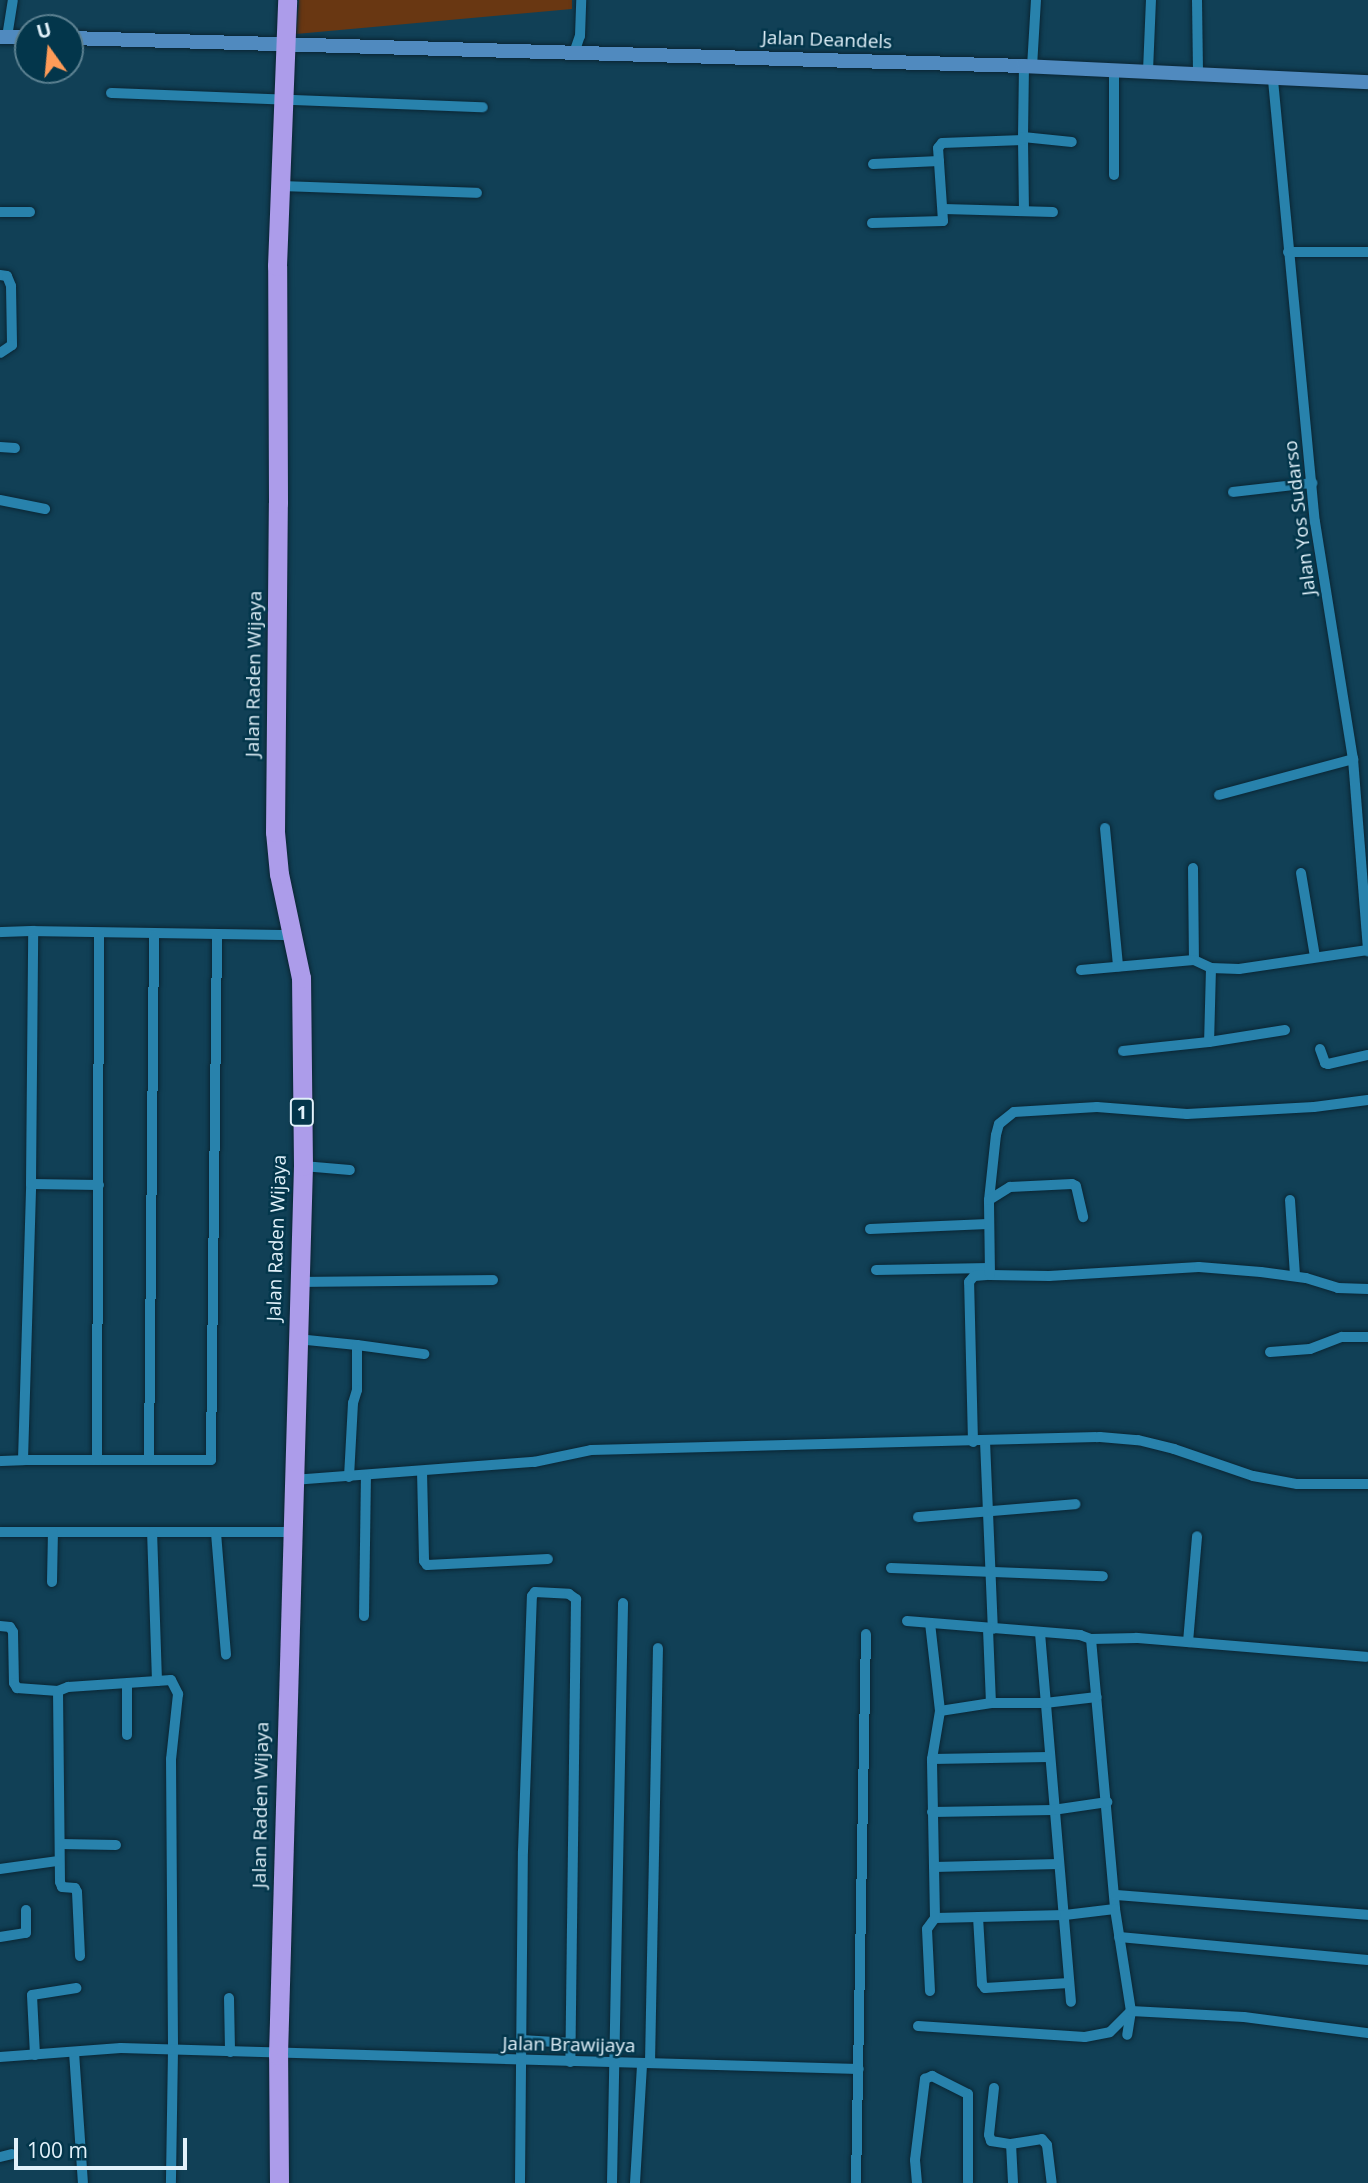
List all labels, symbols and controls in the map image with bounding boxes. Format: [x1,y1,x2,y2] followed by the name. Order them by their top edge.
[14,14,84,84] north arrow
[34,16,54,45] text: U
[761,26,893,54] street label: Jalan Deandels
[1279,439,1321,597] street label: Jalan Yos Sudarso
[241,591,267,757] street label: Jalan Raden Wijaya
[290,1098,314,1126] road number: 1
[263,1154,291,1322] street label: Jalan Raden Wijaya
[248,1722,274,1888] street label: Jalan Raden Wijaya
[502,2032,636,2058] street label: Jalan Brawijaya
[18,2124,191,2168] scale bar
[27,2136,88,2164] text: 100 m

